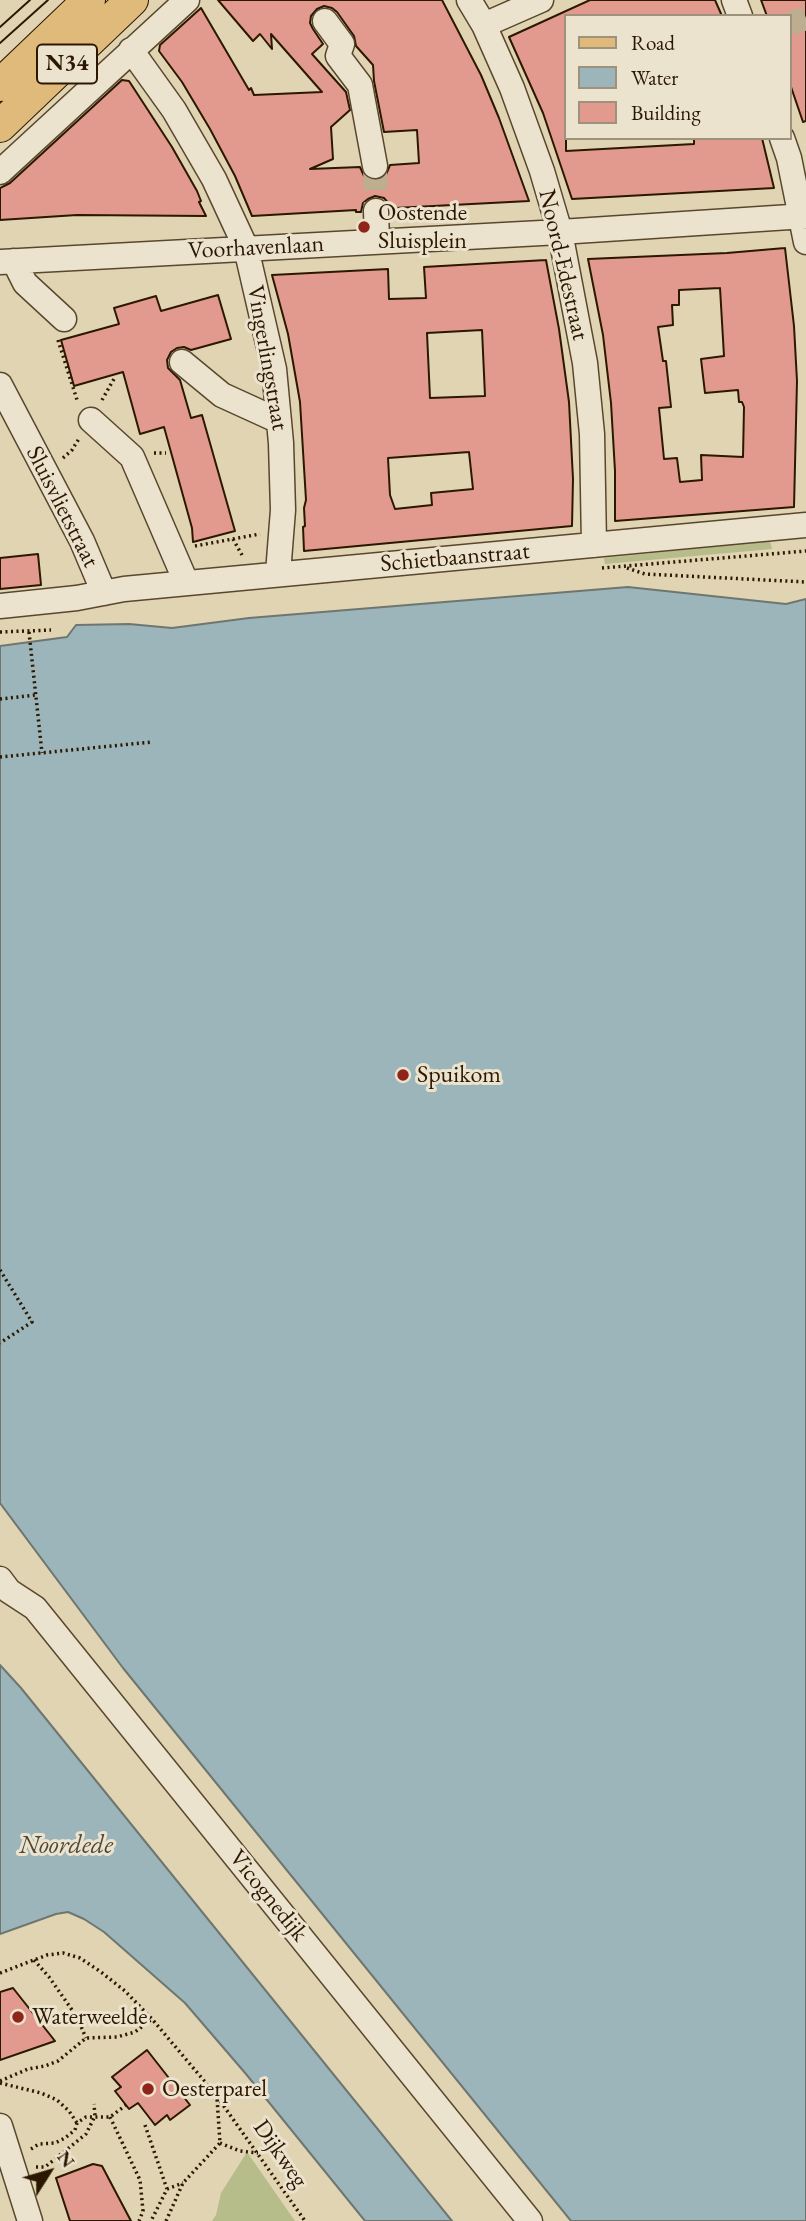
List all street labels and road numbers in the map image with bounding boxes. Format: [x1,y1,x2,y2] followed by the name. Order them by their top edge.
[37,44,97,83] road number: N34
[532,187,594,343] street label: Noord-Edestraat
[187,230,325,266] street label: Voorhavenlaan
[240,283,294,433] street label: Vingerlingstraat
[19,442,105,572] street label: Sluisvlietstraat
[379,537,531,579] street label: Schietbaanstraat
[222,1844,314,1948] street label: Vicognedijk
[246,2114,314,2194] street label: Dijkweg

